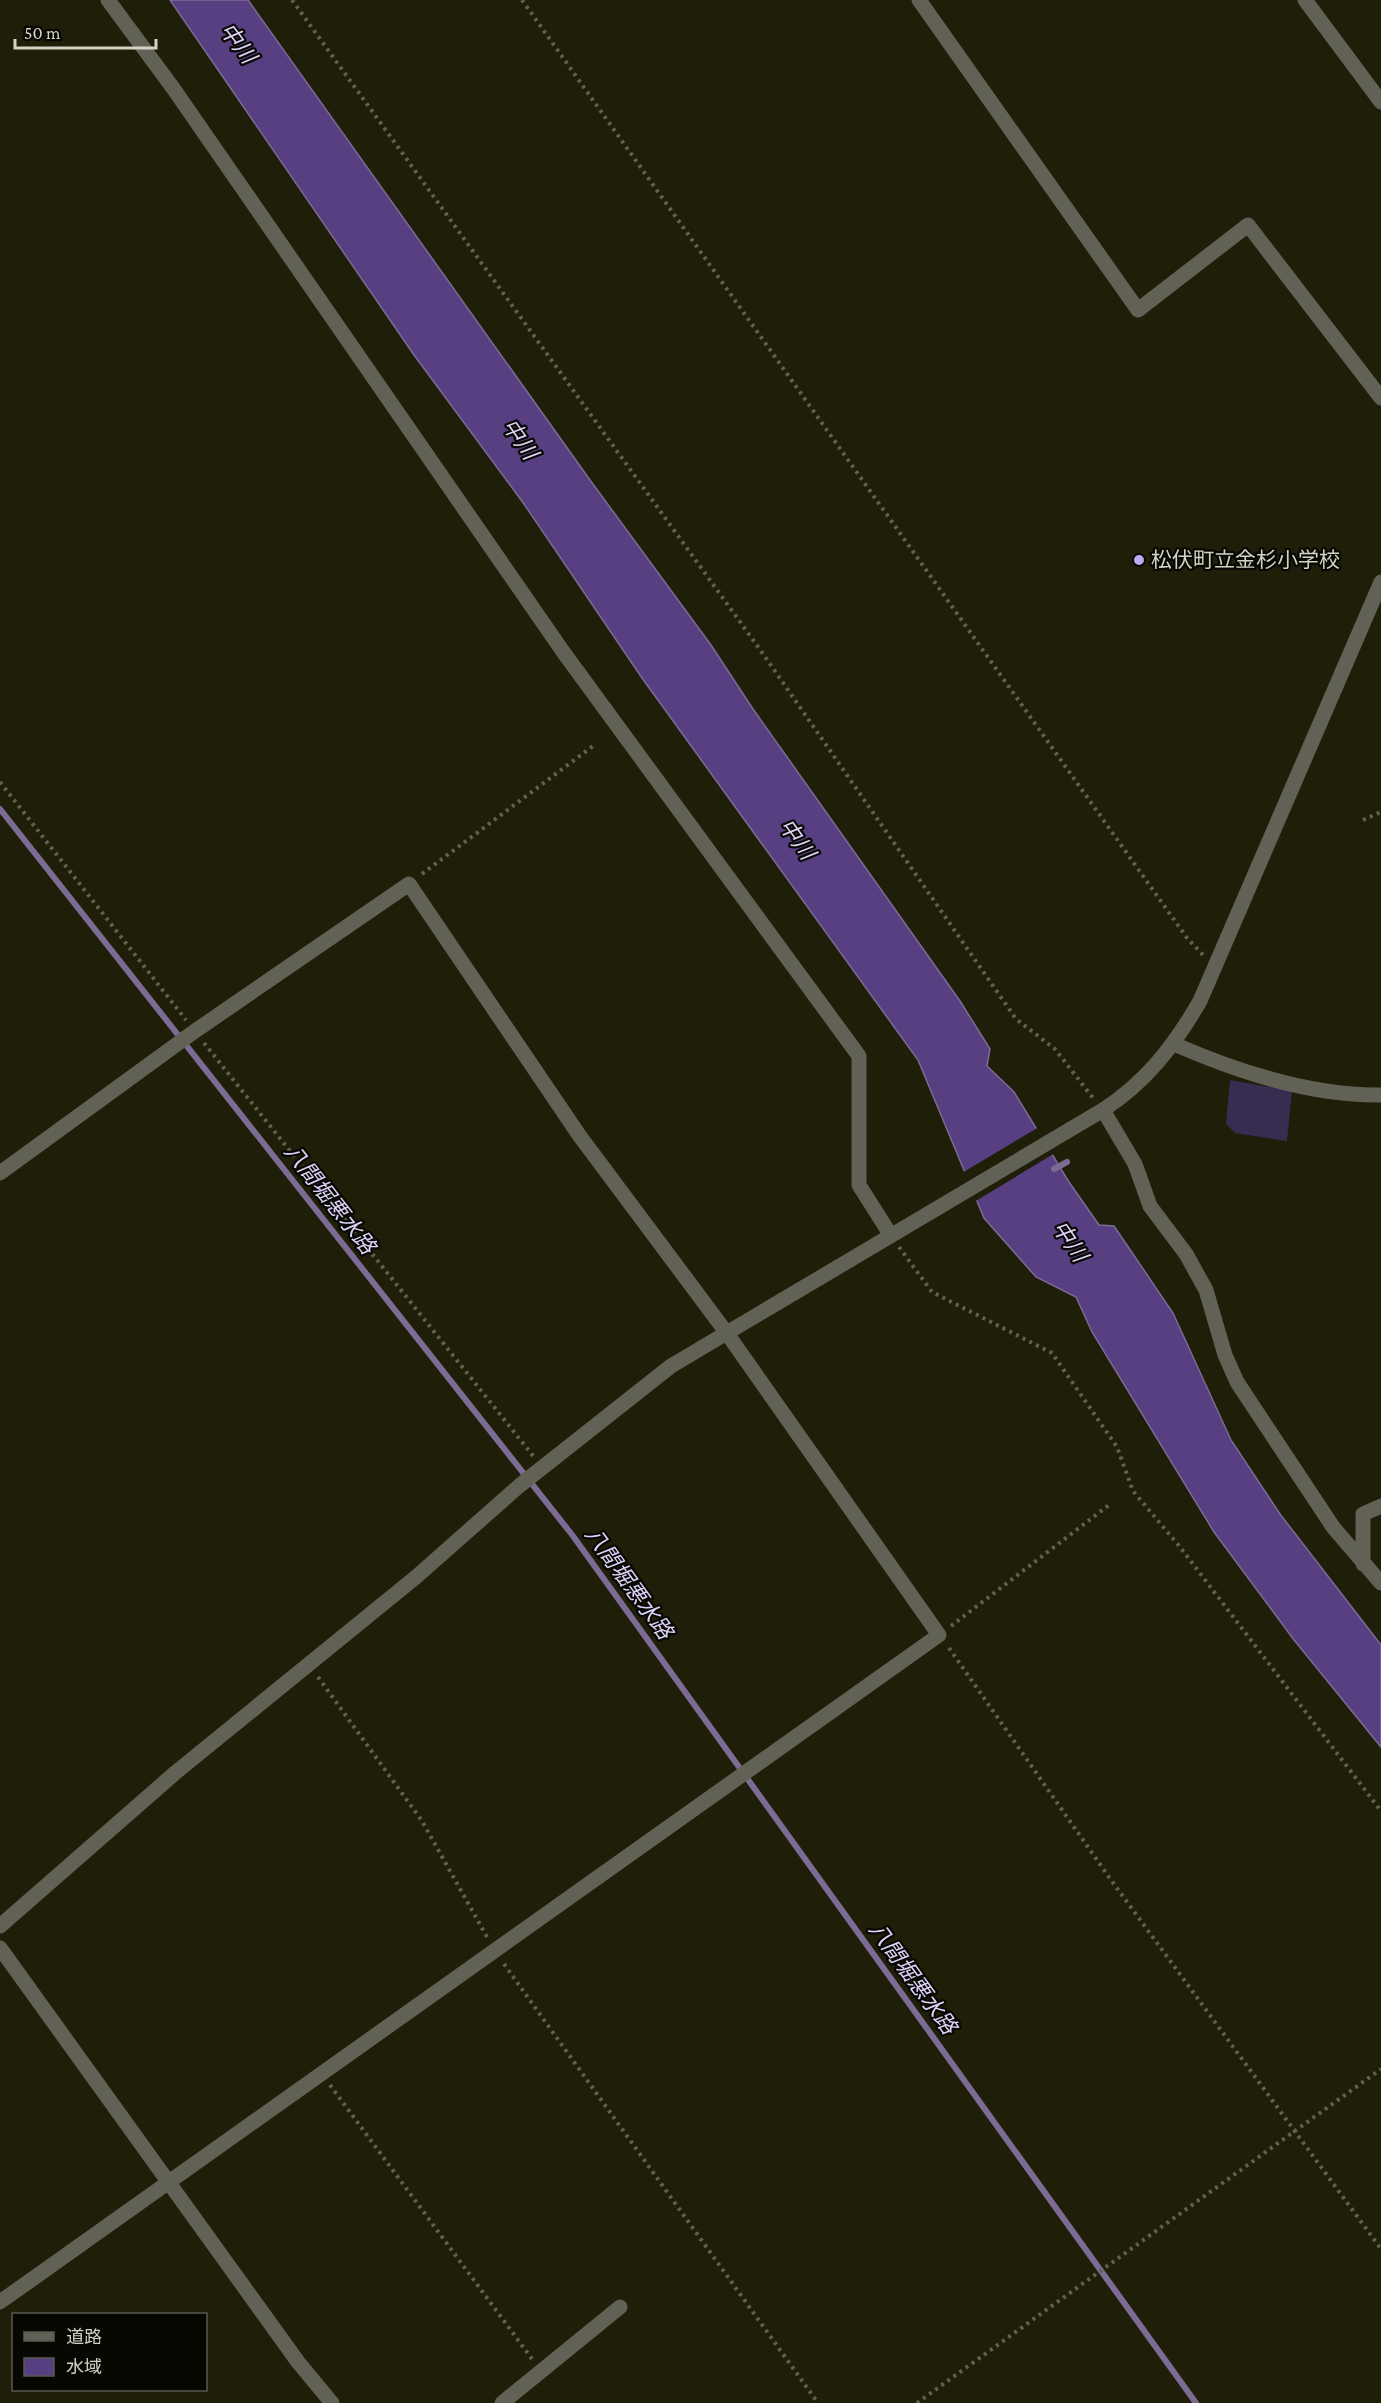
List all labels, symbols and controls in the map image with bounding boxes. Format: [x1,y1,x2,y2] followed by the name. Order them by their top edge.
[15,12,156,50] scale bar
[215,18,262,70] water label: 中川
[24,23,61,43] text: 50 m
[497,414,544,466] water label: 中川
[1151,548,1340,572] place label: 松伏町立金杉小学校
[1132,553,1146,567] marker: 松伏町立金杉小学校
[774,814,821,866] water label: 中川
[280,1139,382,1260] water label: 八間堀悪水路
[1047,1216,1094,1268] water label: 中川
[580,1522,679,1645] water label: 八間堀悪水路
[864,1917,963,2040] water label: 八間堀悪水路
[12,2313,207,2391] legend
[66,2327,102,2347] text: 道路
[66,2357,102,2377] text: 水域

